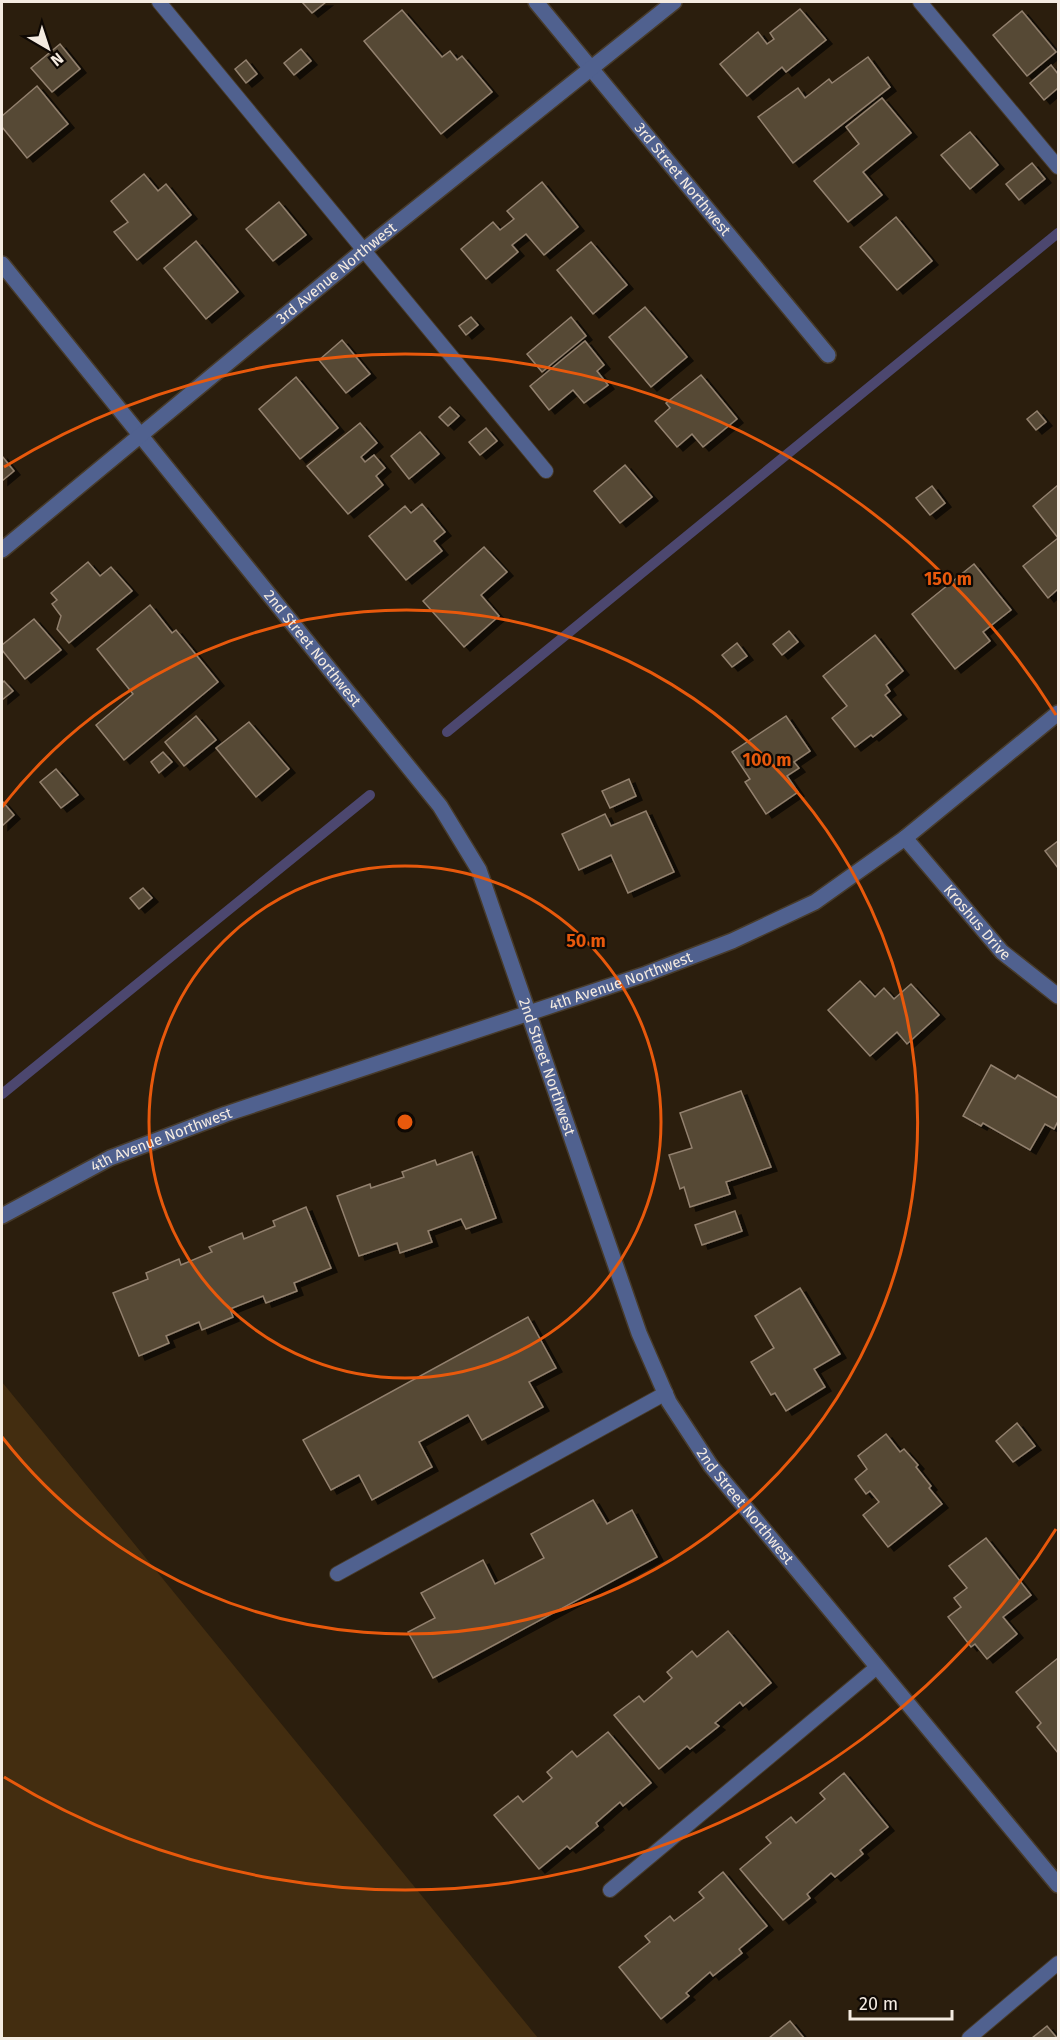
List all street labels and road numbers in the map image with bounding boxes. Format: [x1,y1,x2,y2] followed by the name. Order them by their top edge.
[631,119,735,240] street label: 3rd Street Northwest
[273,218,400,328] street label: 3rd Avenue Northwest
[260,586,365,710] street label: 2nd Street Northwest
[940,881,1014,964] street label: Kroshus Drive
[547,948,695,1015] street label: 4th Avenue Northwest
[515,996,579,1138] street label: 2nd Street Northwest
[87,1104,235,1176] street label: 4th Avenue Northwest
[693,1445,798,1568] street label: 2nd Street Northwest

